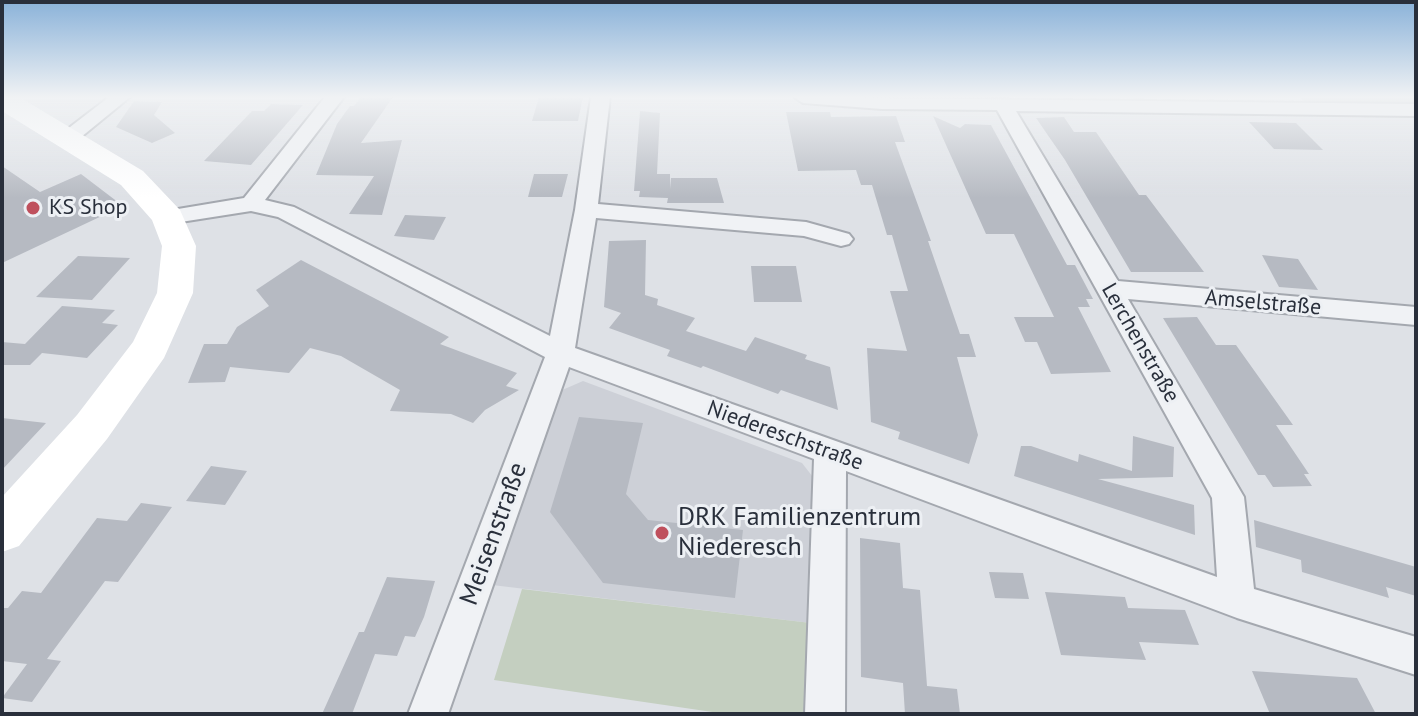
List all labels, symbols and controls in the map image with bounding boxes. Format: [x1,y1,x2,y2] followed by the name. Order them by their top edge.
[49,195,127,221] place label: KS Shop
[24,199,42,217] marker: KS Shop
[1095,279,1185,407] street label: Lerchenstraße
[1204,285,1322,321] street label: Amselstraße
[703,396,867,476] street label: Niedereschstraße
[454,459,534,609] street label: Meisenstraße
[678,502,921,564] place label: DRK Familienzentrum Niederesch
[653,524,671,542] marker: DRK Familienzentrum Niederesch

